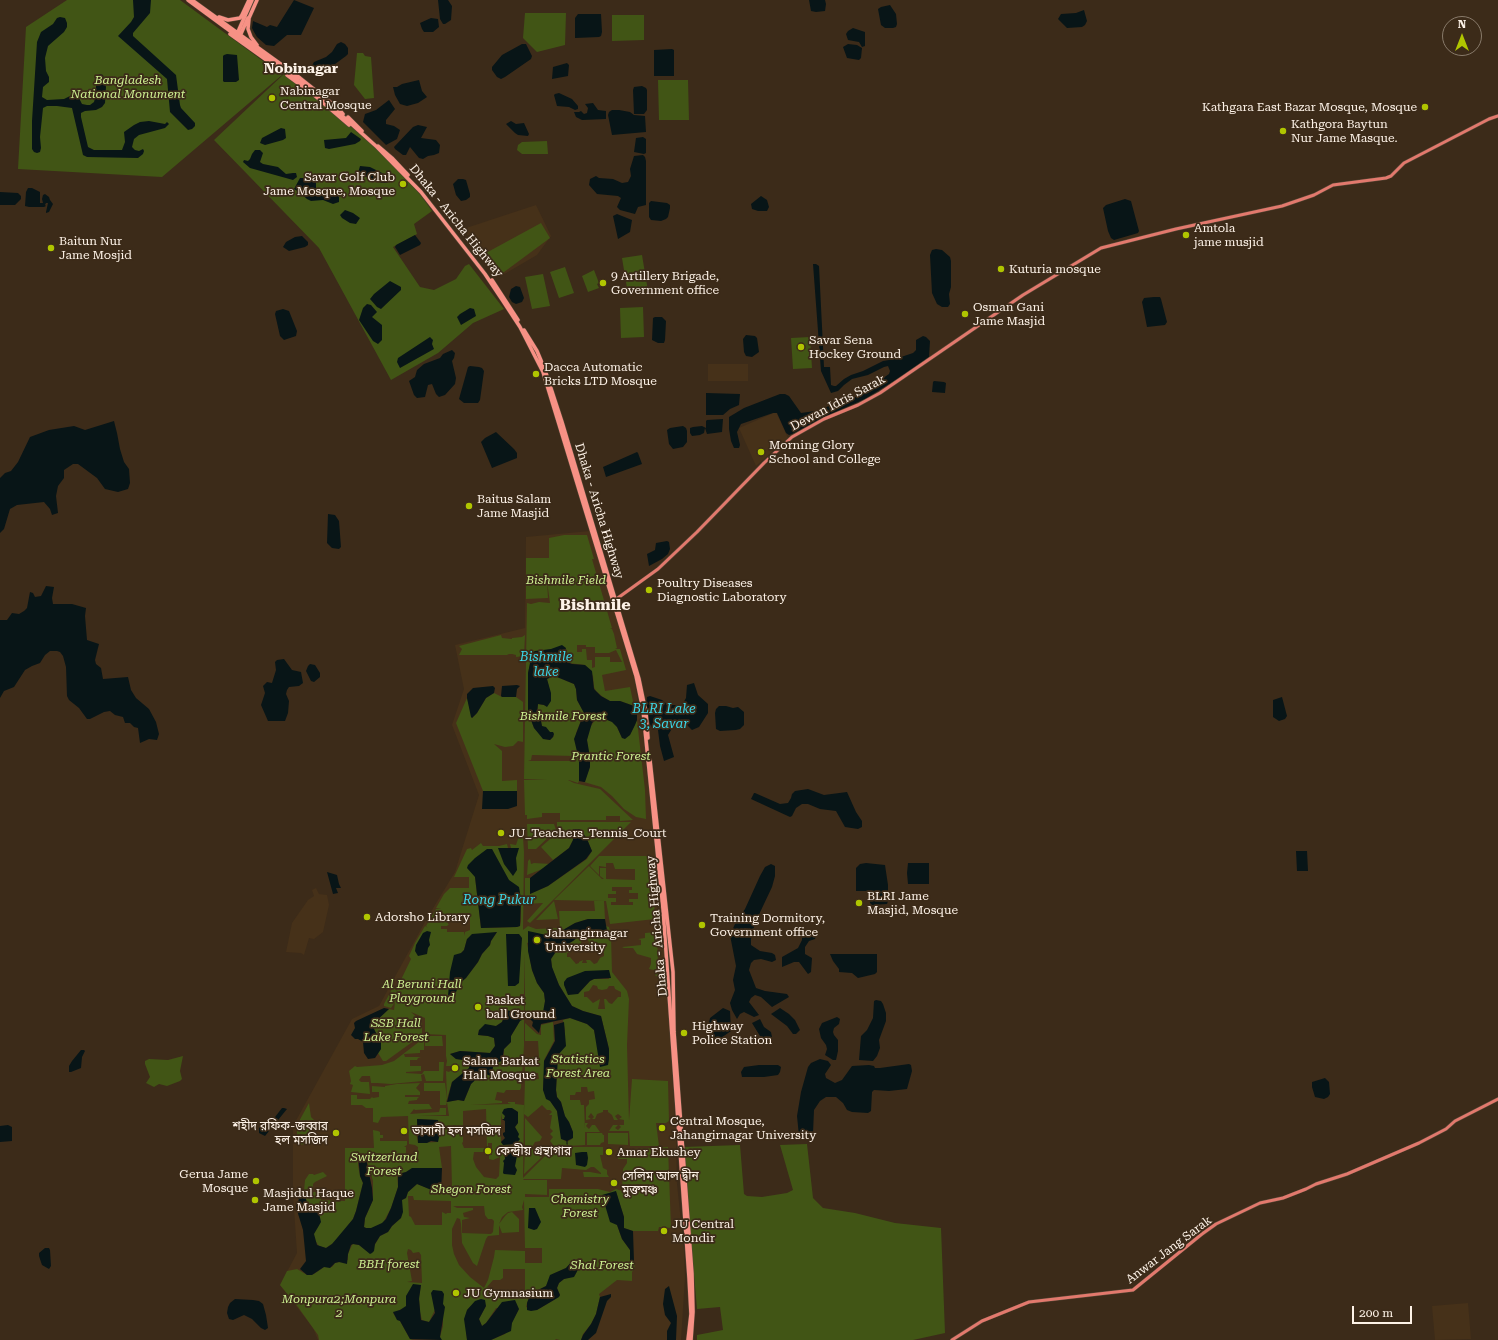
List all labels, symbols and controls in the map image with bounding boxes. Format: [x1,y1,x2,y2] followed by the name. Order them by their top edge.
[1442,16,1482,56] north arrow
[1458,18,1466,31] text: N
[264,61,338,77] district label: Nobinagar
[71,73,185,101] park label: Bangladesh National Monument
[280,84,372,112] place label: Nabinagar Central Mosque
[267,93,277,103] marker: Nabinagar Central Mosque
[1202,100,1417,114] place label: Kathgara East Bazar Mosque, Mosque
[1420,102,1430,112] marker: Kathgara East Bazar Mosque, Mosque
[1291,117,1397,145] place label: Kathgora Baytun Nur Jame Masque.
[1278,126,1288,136] marker: Kathgora Baytun Nur Jame Masque.
[406,162,506,280] street label: Dhaka - Aricha Highway
[263,170,395,198] place label: Savar Golf Club Jame Mosque, Mosque
[398,179,408,189] marker: Savar Golf Club Jame Mosque, Mosque
[1194,221,1264,249] place label: Amtola jame musjid
[1181,230,1191,240] marker: Amtola jame musjid
[59,234,132,262] place label: Baitun Nur Jame Mosjid
[46,243,56,253] marker: Baitun Nur Jame Mosjid
[1009,262,1101,276] place label: Kuturia mosque
[996,264,1006,274] marker: Kuturia mosque
[611,269,719,297] place label: 9 Artillery Brigade, Government office
[598,278,608,288] marker: 9 Artillery Brigade, Government office
[973,300,1045,328] place label: Osman Gani Jame Masjid
[960,309,970,319] marker: Osman Gani Jame Masjid
[809,333,901,361] place label: Savar Sena Hockey Ground
[796,342,806,352] marker: Savar Sena Hockey Ground
[544,360,657,388] place label: Dacca Automatic Bricks LTD Mosque
[531,369,541,379] marker: Dacca Automatic Bricks LTD Mosque
[788,372,888,434] street label: Dewan Idris Sarak
[769,438,881,466] place label: Morning Glory School and College
[571,441,627,581] street label: Dhaka - Aricha Highway
[756,447,766,457] marker: Morning Glory School and College
[477,492,551,520] place label: Baitus Salam Jame Masjid
[464,501,474,511] marker: Baitus Salam Jame Masjid
[526,573,606,587] park label: Bishmile Field
[657,576,787,604] place label: Poultry Diseases Diagnostic Laboratory
[644,585,654,595] marker: Poultry Diseases Diagnostic Laboratory
[559,595,631,615] district label: Bishmile
[520,649,572,680] water label: Bishmile lake
[632,701,696,732] water label: BLRI Lake 3, Savar
[520,709,606,723] park label: Bishmile Forest
[571,749,651,763] park label: Prantic Forest
[509,826,667,840] place label: JU_Teachers_Tennis_Court
[496,828,506,838] marker: JU_Teachers_Tennis_Court
[644,855,670,997] street label: Dhaka - Aricha Highway
[867,889,958,917] place label: BLRI Jame Masjid, Mosque
[463,892,535,908] water label: Rong Pukur
[854,898,864,908] marker: BLRI Jame Masjid, Mosque
[375,910,470,924] place label: Adorsho Library
[710,911,825,939] place label: Training Dormitory, Government office
[362,912,372,922] marker: Adorsho Library
[697,920,707,930] marker: Training Dormitory, Government office
[545,926,628,954] place label: Jahangirnagar University
[532,935,542,945] marker: Jahangirnagar University
[382,977,462,1005] park label: Al Beruni Hall Playground
[486,993,555,1021] place label: Basket ball Ground
[473,1002,483,1012] marker: Basket ball Ground
[363,1016,429,1044] park label: SSB Hall Lake Forest
[692,1019,772,1047] place label: Highway Police Station
[679,1028,689,1038] marker: Highway Police Station
[546,1052,610,1080] park label: Statistics Forest Area
[463,1054,539,1082] place label: Salam Barkat Hall Mosque
[450,1063,460,1073] marker: Salam Barkat Hall Mosque
[670,1114,816,1142] place label: Central Mosque, Jahangirnagar University
[233,1119,328,1147] place label: শহীদ রফিক-জব্বার হল মসজিদ
[657,1123,667,1133] marker: Central Mosque, Jahangirnagar University
[412,1124,501,1138] place label: ভাসানী হল মসজিদ
[399,1126,409,1136] marker: ভাসানী হল মসজিদ
[331,1128,341,1138] marker: শহীদ রফিক-জব্বার হল মসজিদ
[496,1144,571,1158] place label: কেন্দ্রীয় গ্রন্থাগার
[617,1145,700,1159] place label: Amar Ekushey
[483,1146,493,1156] marker: কেন্দ্রীয় গ্রন্থাগার
[604,1147,614,1157] marker: Amar Ekushey
[350,1150,418,1178] park label: Switzerland Forest
[179,1167,248,1195] place label: Gerua Jame Mosque
[622,1169,699,1197] place label: সেলিম আল দ্বীন মুক্তমঞ্চ
[251,1176,261,1186] marker: Gerua Jame Mosque
[609,1178,619,1188] marker: সেলিম আল দ্বীন মুক্তমঞ্চ
[431,1182,511,1196] park label: Shegon Forest
[263,1186,354,1214] place label: Masjidul Haque Jame Masjid
[551,1192,609,1220] park label: Chemistry Forest
[250,1195,260,1205] marker: Masjidul Haque Jame Masjid
[1123,1213,1215,1287] street label: Anwar Jang Sarak
[672,1217,734,1245] place label: JU Central Mondir
[659,1226,669,1236] marker: JU Central Mondir
[358,1257,420,1271] park label: BBH forest
[570,1258,634,1272] park label: Shal Forest
[464,1286,553,1300] place label: JU Gymnasium
[451,1288,461,1298] marker: JU Gymnasium
[282,1292,396,1320] park label: Monpura2;Monpura 2
[1354,1298,1414,1324] scale bar
[1359,1306,1393,1320] text: 200 m

